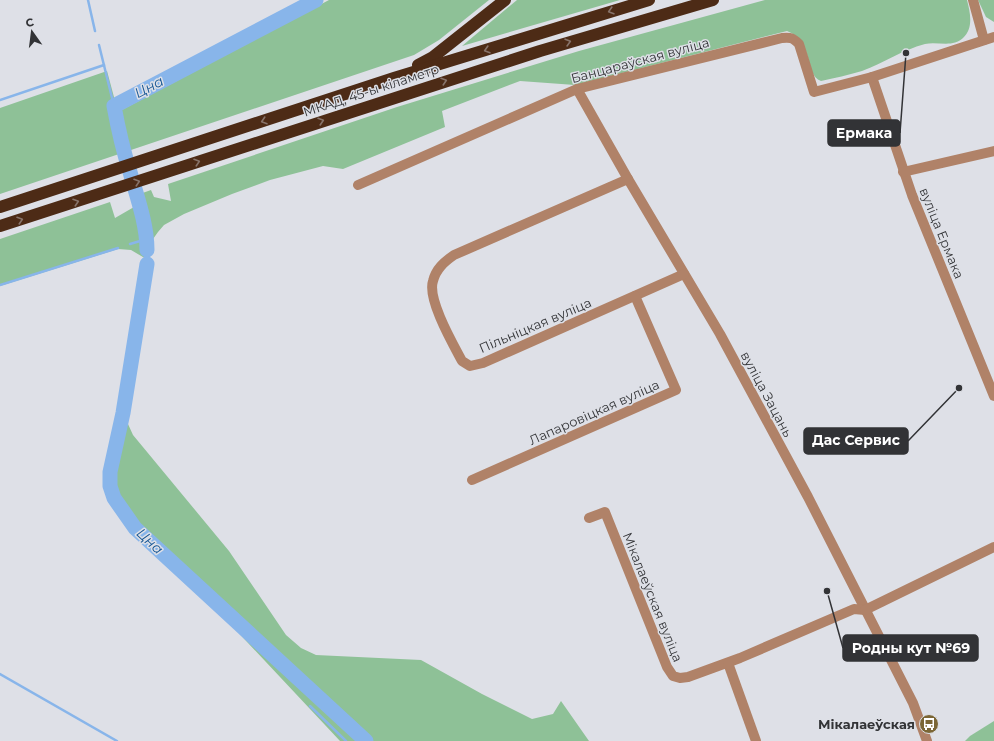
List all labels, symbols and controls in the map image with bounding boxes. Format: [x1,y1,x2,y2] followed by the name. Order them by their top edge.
[608,6,615,15] one-way arrow
[12,12,52,52] north arrow
[24,15,35,30] text: С
[569,34,711,86] street label: Банцараўская вуліца
[565,38,572,47] one-way arrow
[484,45,491,53] one-way arrow
[301,60,441,120] street label: МКАД, 45-ы кіламетр
[131,72,167,102] water label: Цна
[441,77,448,86] one-way arrow
[260,116,267,125] one-way arrow
[317,117,324,126] one-way arrow
[828,120,900,146] callout: Ермака
[836,124,892,142] text: Ермака
[193,158,200,167] one-way arrow
[133,178,140,187] one-way arrow
[916,185,968,281] street label: вуліца Ермака
[73,198,80,206] one-way arrow
[16,216,23,225] one-way arrow
[476,294,594,356] street label: Пільніцкая вуліца
[738,348,796,440] street label: вуліца Зацань
[526,376,662,448] street label: Лапаровіцкая вуліца
[804,428,908,454] callout: Дас Сервис
[812,431,901,449] text: Дас Сервис
[133,524,167,558] water label: Цна
[620,530,686,664] street label: Мікалаеўская вуліца
[843,635,978,661] callout: Родны кут №69
[852,639,970,657] text: Родны кут №69
[918,713,940,735] bus stop icon: Мікалаеўская
[818,716,915,732] place label: Мікалаеўская

